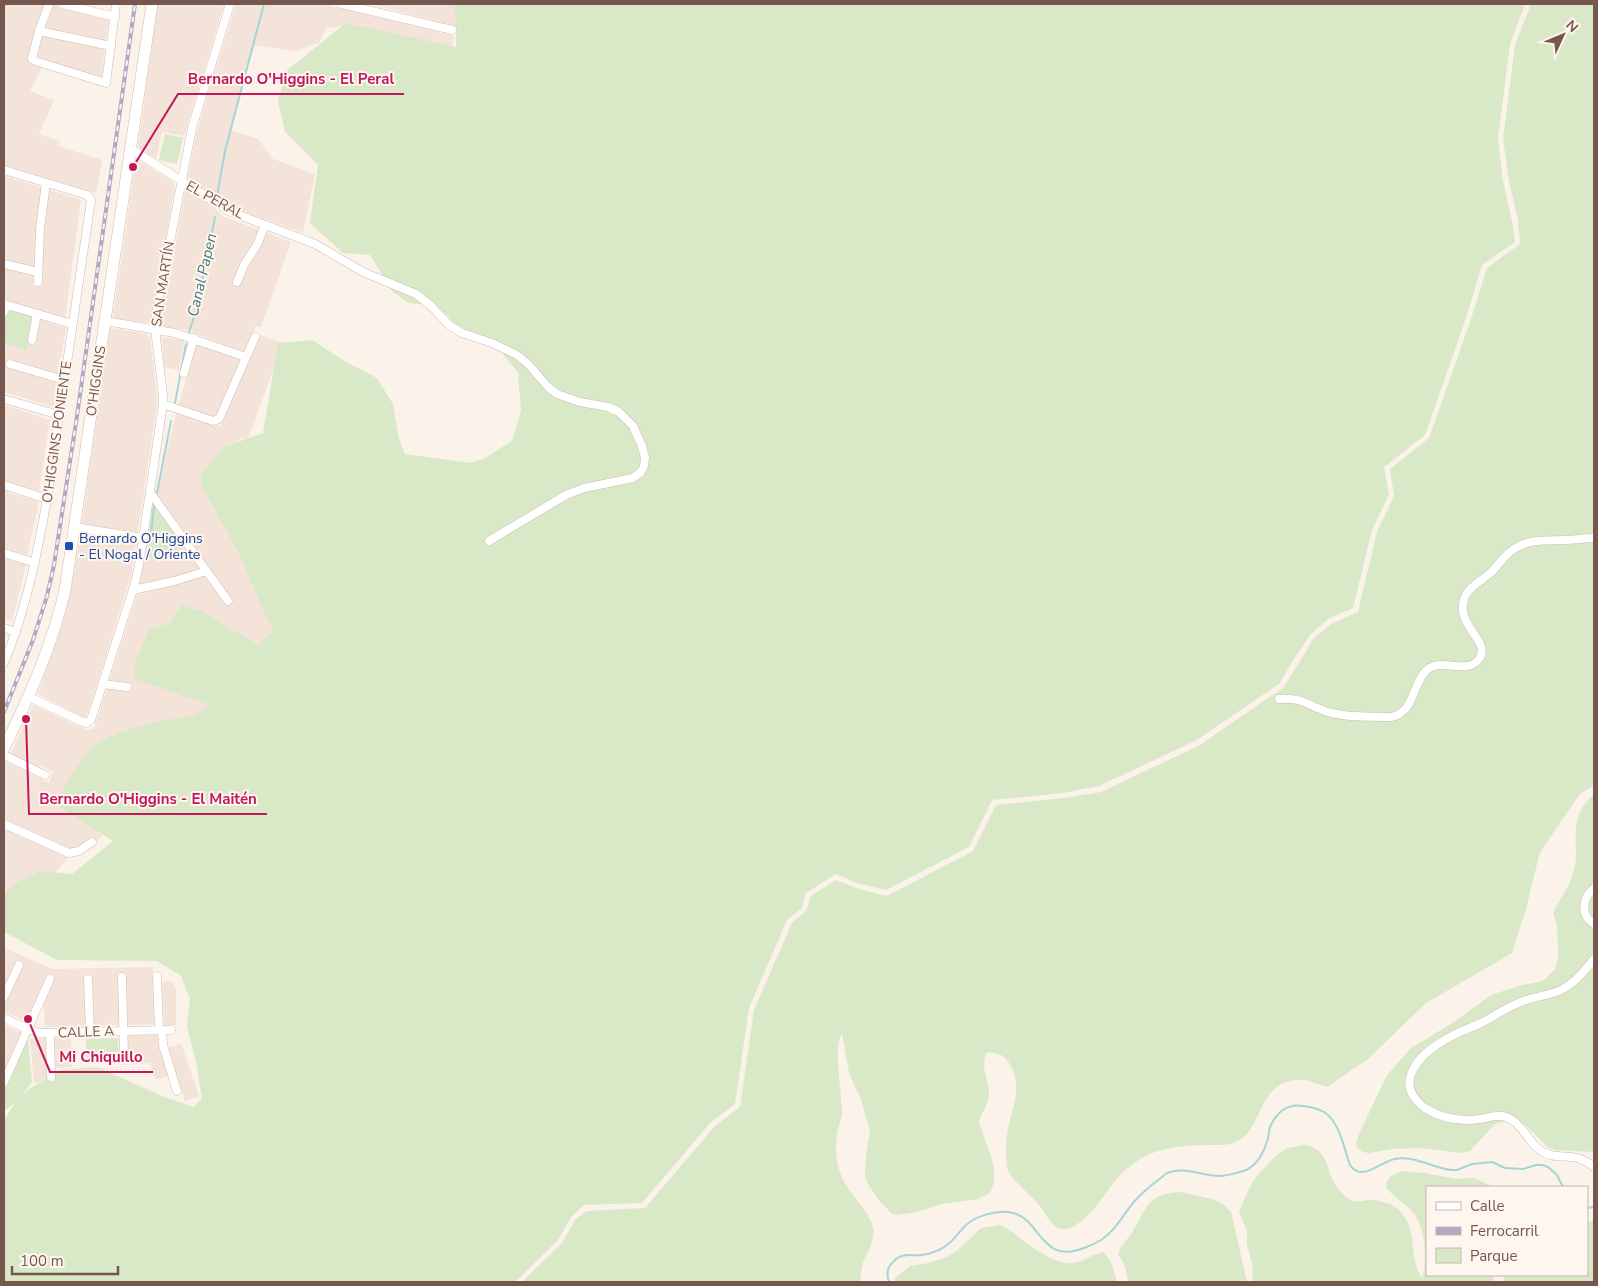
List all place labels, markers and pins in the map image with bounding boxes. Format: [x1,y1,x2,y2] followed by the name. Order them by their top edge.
[178,64,404,94] callout: Bernardo O'Higgins - El Peral
[79,529,203,564] place label: Bernardo O'Higgins - El Nogal / Oriente
[63,540,75,552] marker: Bernardo O'Higgins - El Nogal / Oriente
[29,784,267,814] callout: Bernardo O'Higgins - El Maitén
[50,1042,153,1072] callout: Mi Chiquillo

